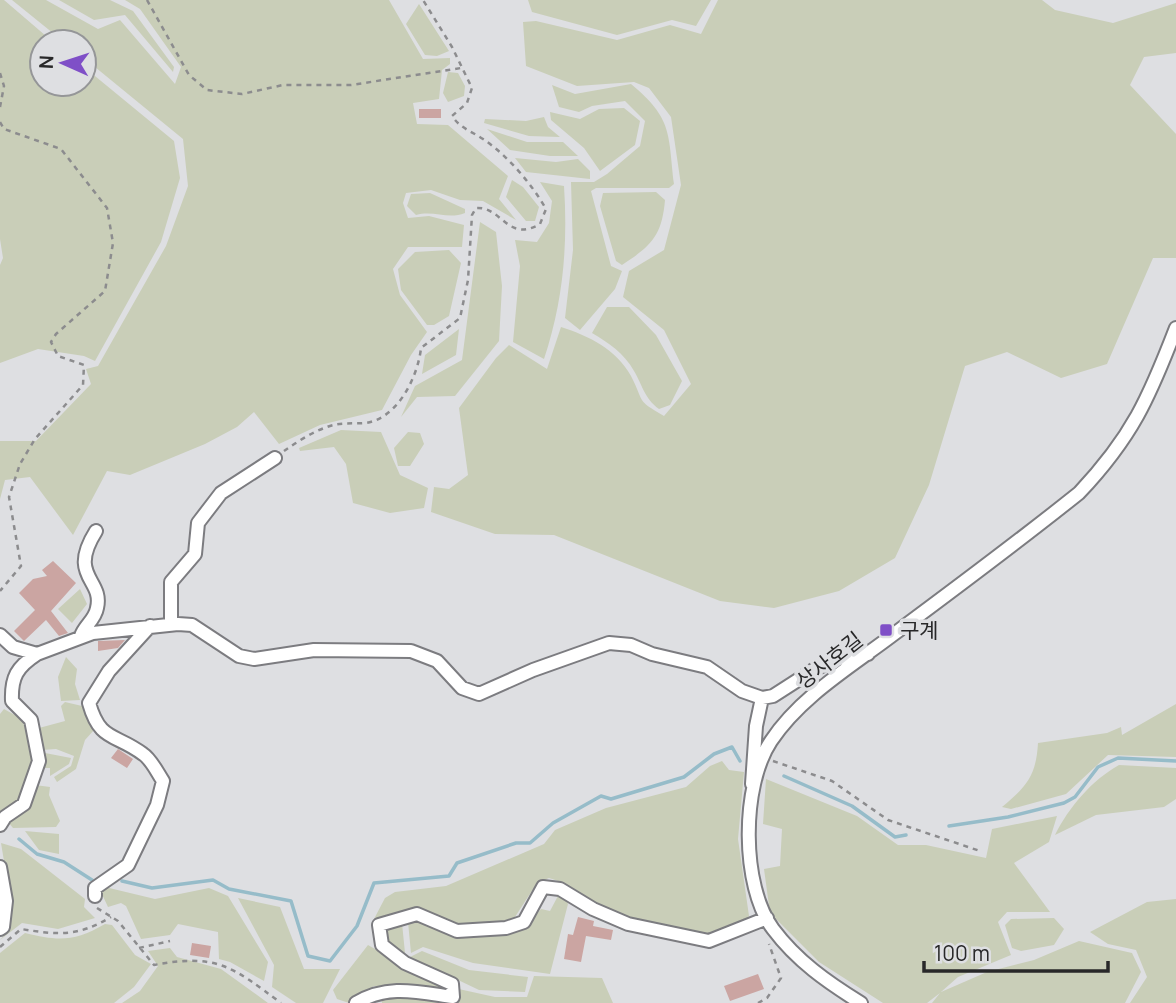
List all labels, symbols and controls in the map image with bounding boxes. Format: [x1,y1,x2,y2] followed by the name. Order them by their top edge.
[28,28,98,98] north arrow
[33,55,59,70] text: N
[900,616,939,644] place label: 구계
[878,622,894,638] marker: 구계
[790,625,868,695] street label: 상사호길
[924,930,1108,974] scale bar
[934,939,990,967] text: 100 m

